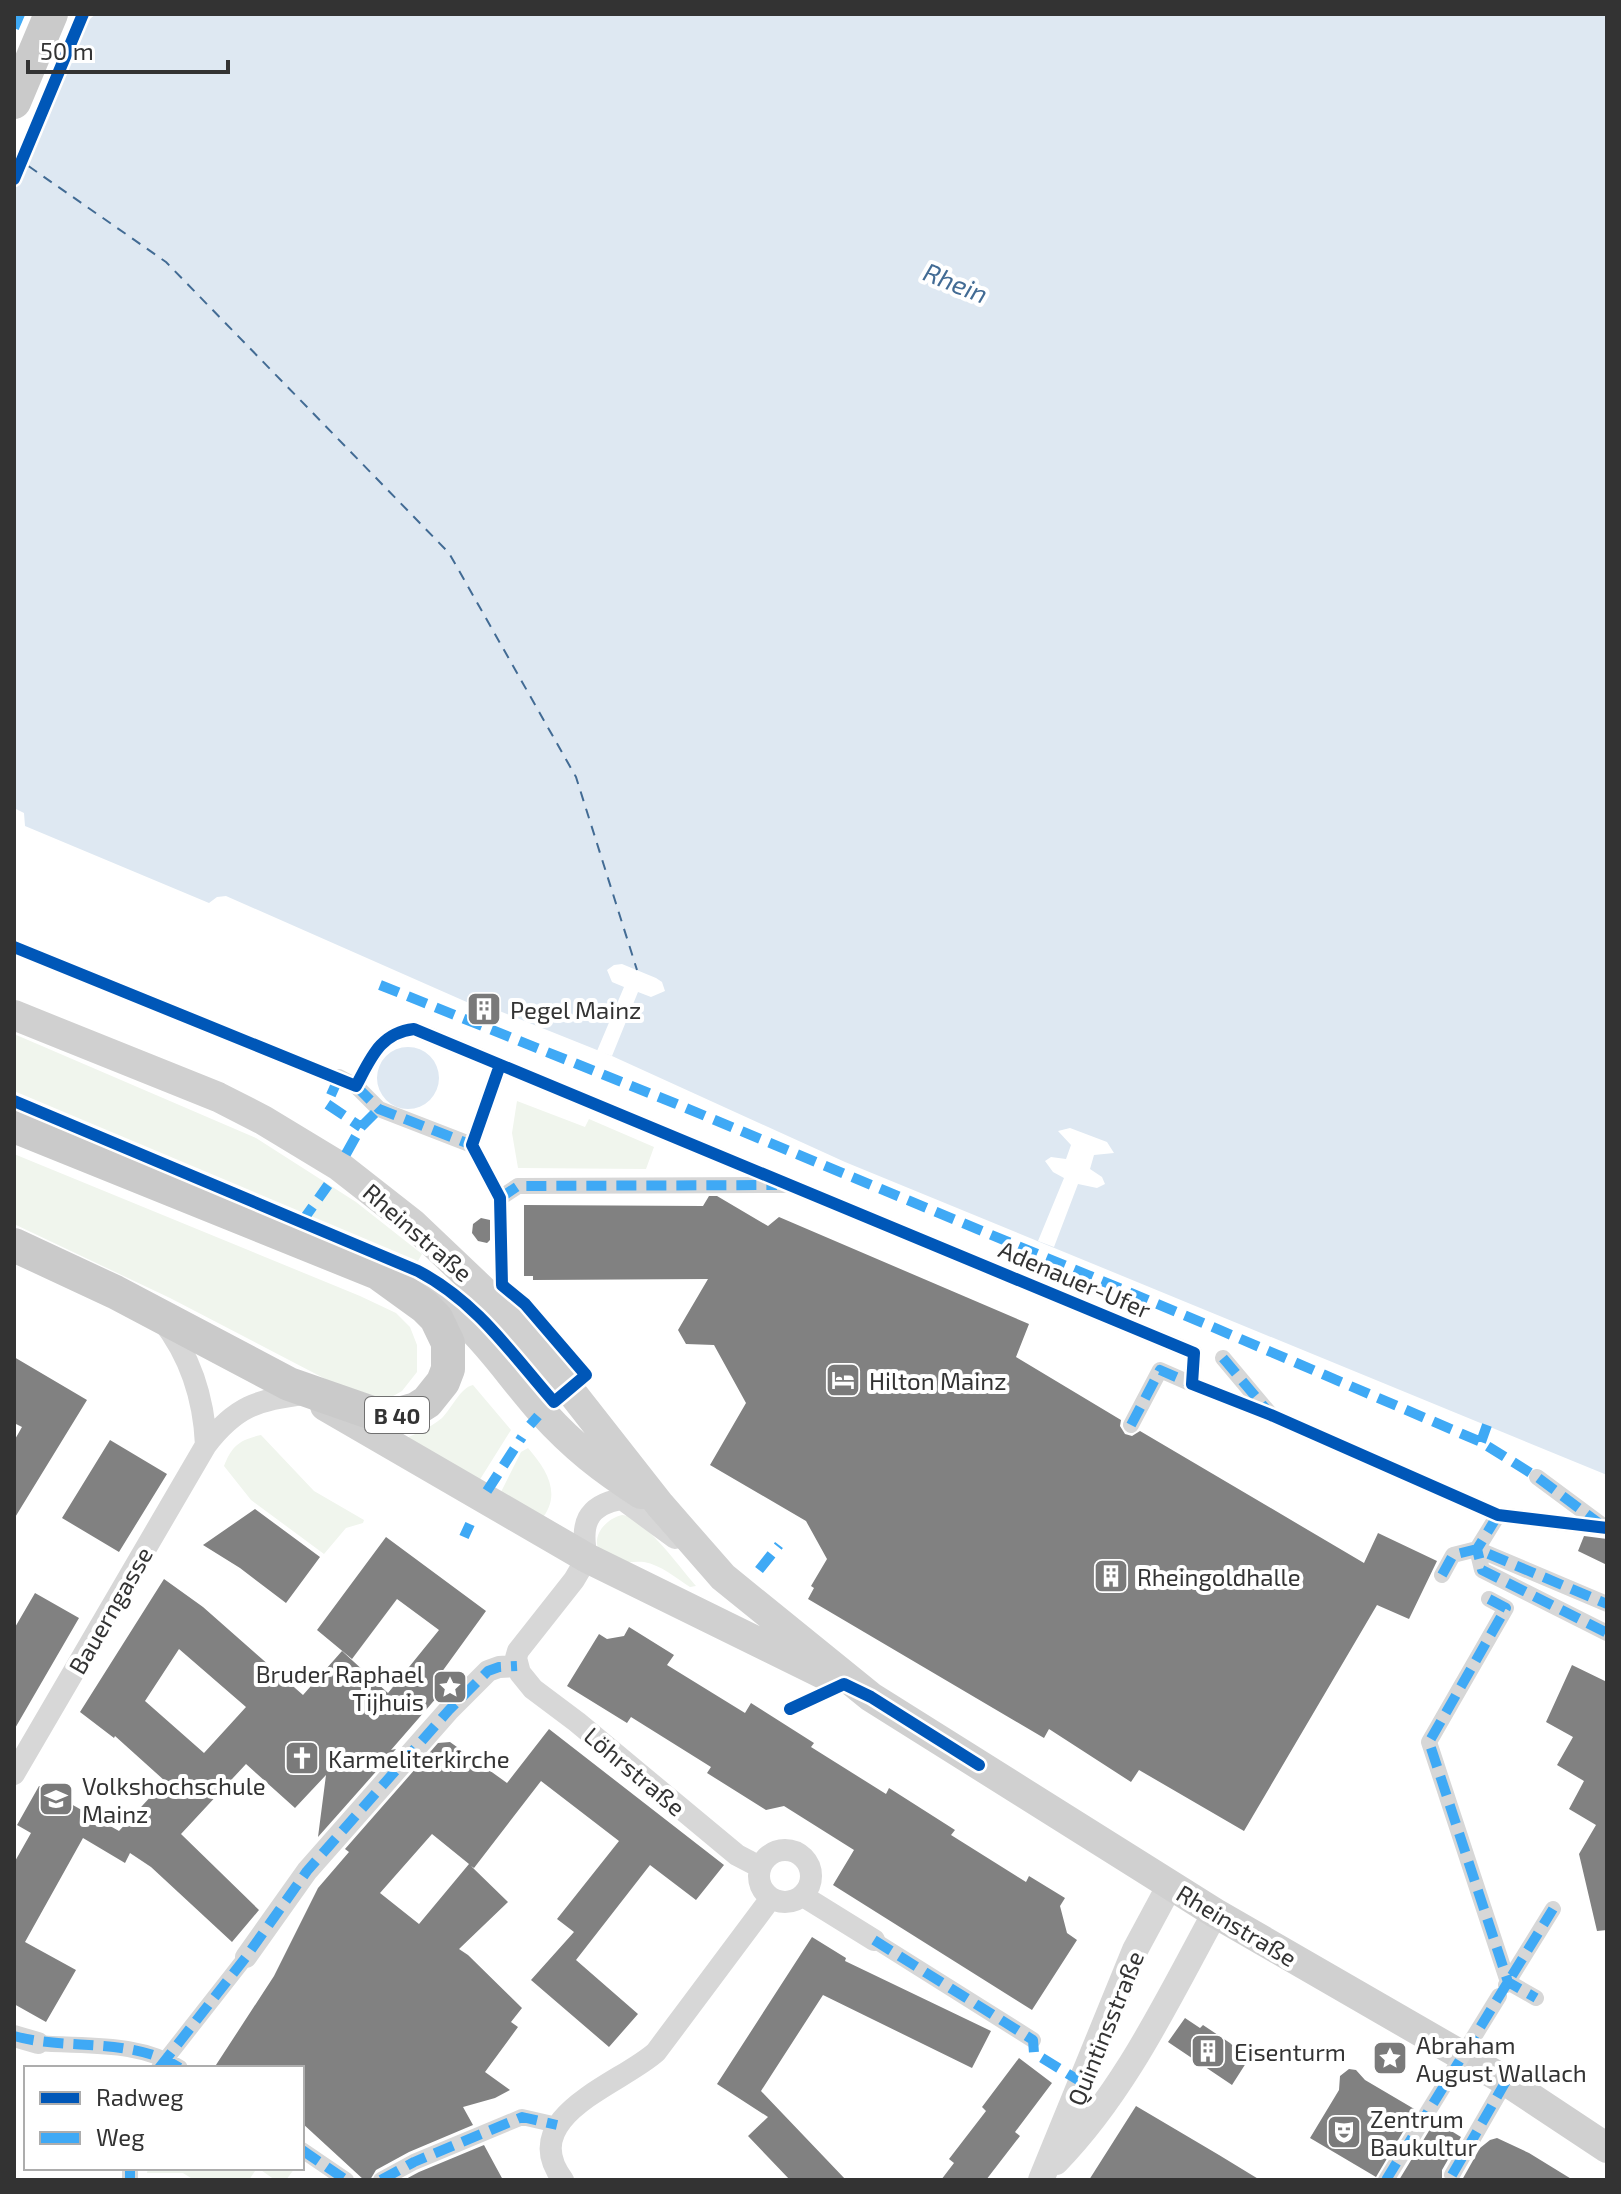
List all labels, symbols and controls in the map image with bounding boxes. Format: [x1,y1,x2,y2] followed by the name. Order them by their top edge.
[28,24,228,74] scale bar
[40,36,94,65] text: 50 m
[919,255,993,309] water label: Rhein
[465,990,503,1028] building icon: Pegel Mainz
[510,995,641,1024] place label: Pegel Mainz
[358,1177,478,1287] street label: Rheinstraße
[995,1234,1156,1324] street label: Adenauer-Ufer
[824,1361,862,1399] hotel icon: Hilton Mainz
[869,1366,1006,1395] place label: Hilton Mainz
[365,1397,429,1433] road number: B 40
[62,1541,158,1679] street label: Bauerngasse
[1092,1557,1130,1595] building icon: Rheingoldhalle
[1137,1562,1301,1591] place label: Rheingoldhalle
[256,1659,424,1716] place label: Bruder Raphael Tijhuis
[431,1668,469,1706] place icon: Bruder Raphael Tijhuis
[579,1720,691,1822] street label: Löhrstraße
[283,1739,321,1777] church icon: Karmeliterkirche
[328,1744,510,1773] place label: Karmeliterkirche
[82,1771,266,1828] place label: Volkshochschule Mainz
[37,1780,75,1818] school or university icon: Volkshochschule Mainz
[1172,1878,1302,1972] street label: Rheinstraße
[1061,1946,1149,2110] street label: Quintinsstraße
[1416,2030,1587,2087] place label: Abraham August Wallach
[1189,2032,1227,2070] building icon: Eisenturm
[1234,2037,1346,2066] place label: Eisenturm
[1371,2039,1409,2077] place icon: Abraham August Wallach
[24,2066,304,2170] legend
[96,2082,184,2111] text: Radweg
[1370,2104,1477,2161] place label: Zentrum Baukultur
[1325,2113,1363,2151] theatre icon: Zentrum Baukultur
[96,2122,145,2151] text: Weg

